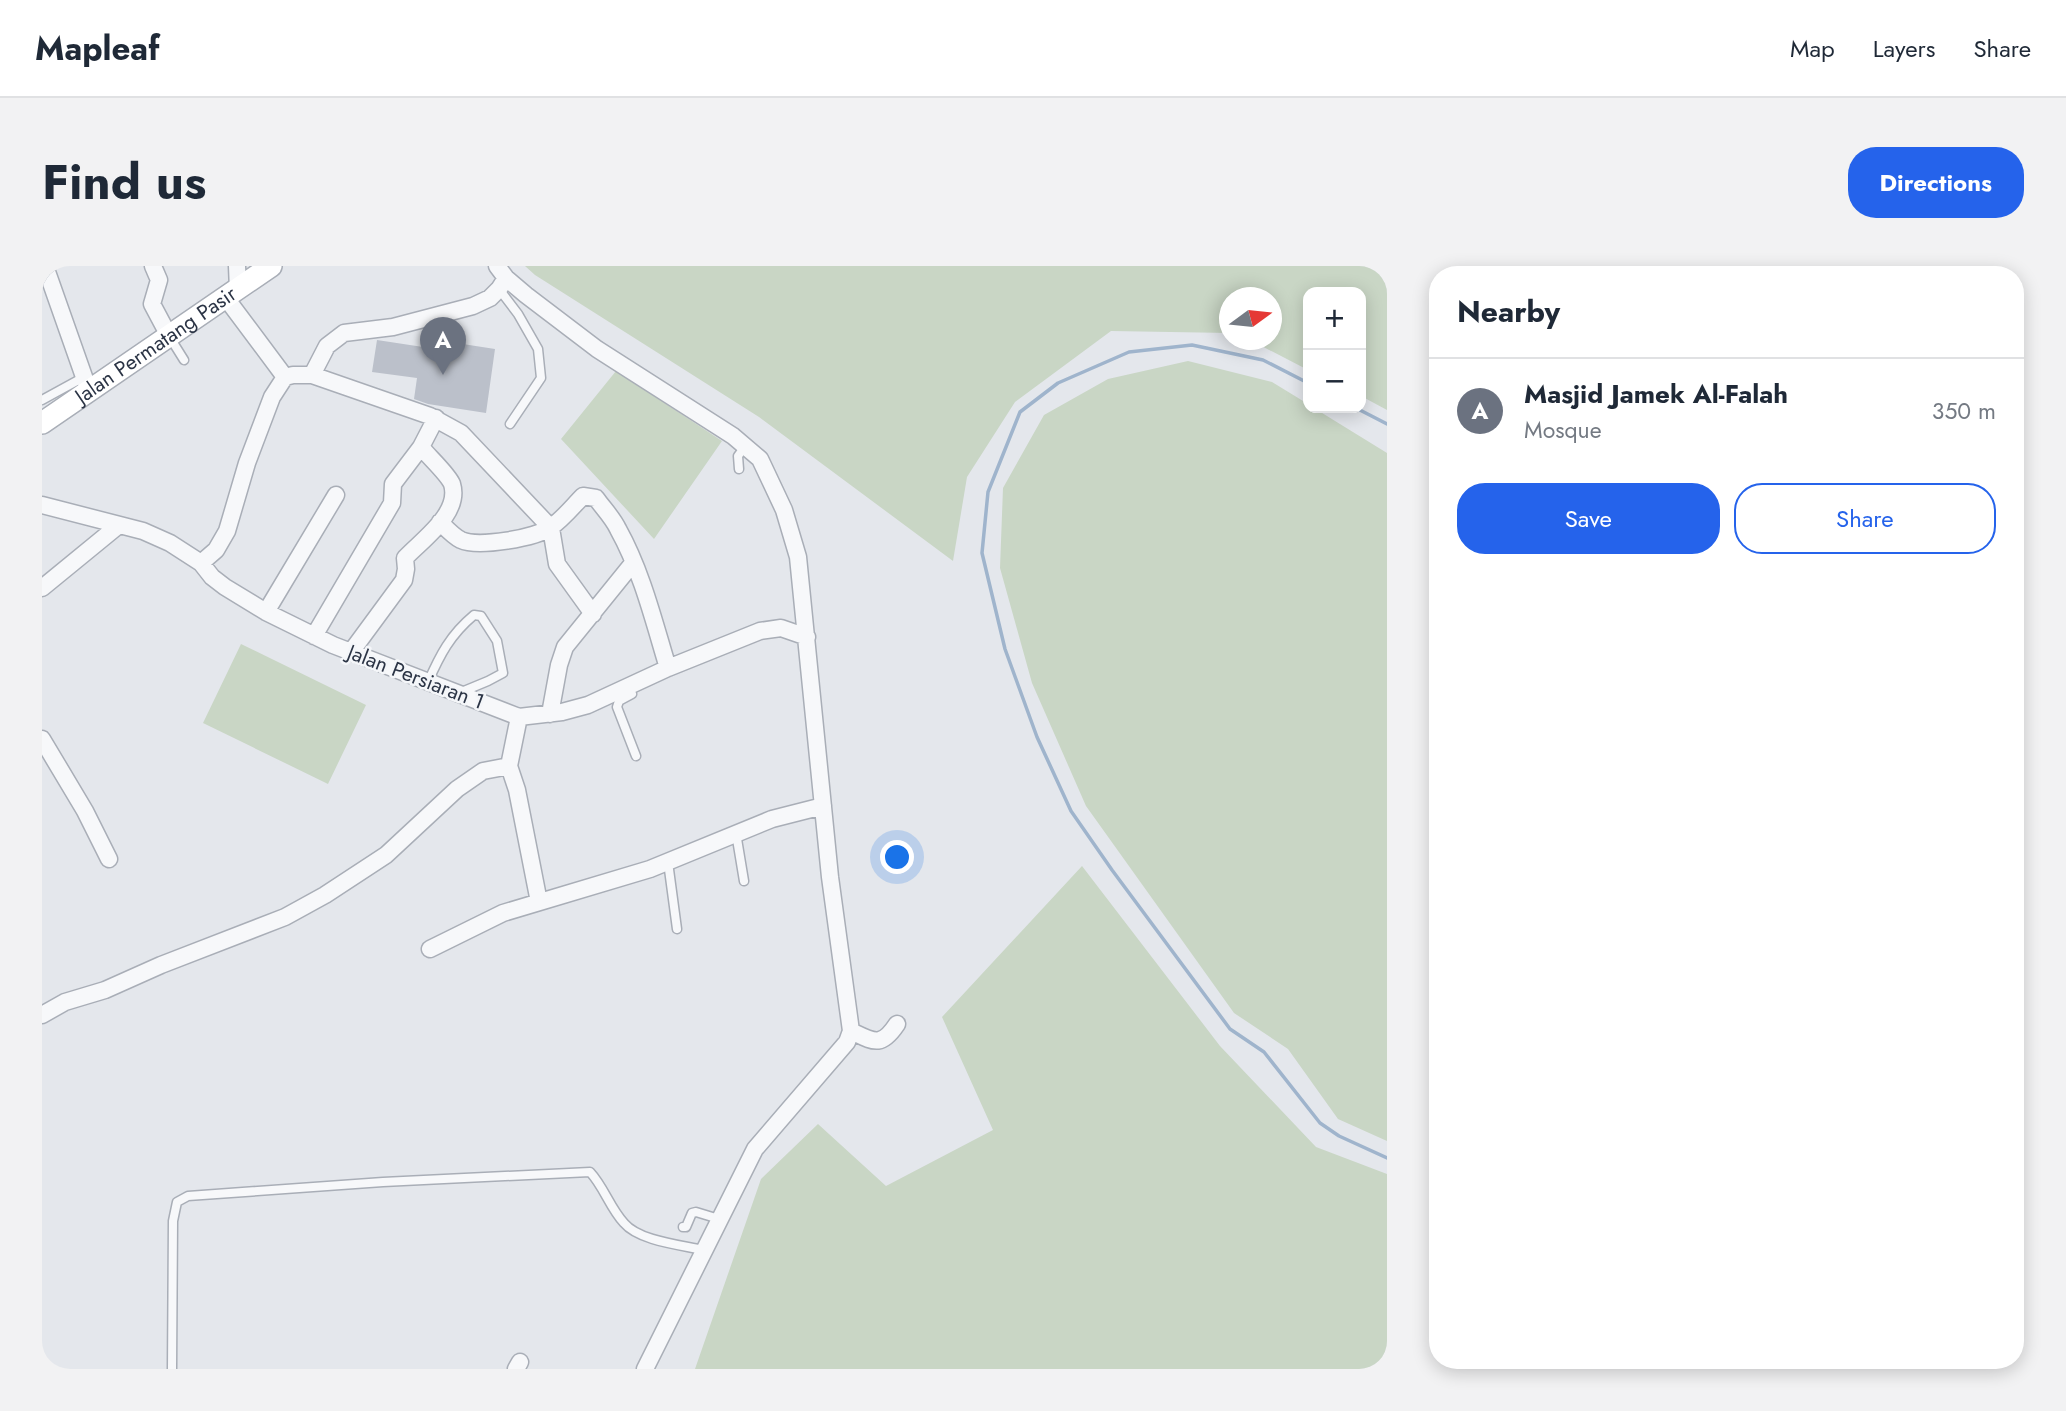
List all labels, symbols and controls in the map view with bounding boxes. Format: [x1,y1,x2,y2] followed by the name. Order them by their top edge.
[35,25,160,72] text: Mapleaf
[1790,31,1835,66] text: Map
[1873,31,1935,66] text: Layers
[1973,31,2031,66] text: Share
[42,147,206,217] text: Find us
[1848,147,2024,218] button: Directions
[67,279,243,413] street label: Jalan Permatang Pasir
[1219,287,1282,350] north arrow
[1303,287,1366,413] map controls
[1303,287,1366,350] button: +
[1457,290,1560,333] text: Nearby
[420,317,466,375] pin: A
[1303,350,1366,413] button: −
[1524,375,1788,413] text: Masjid Jamek Al-Falah
[1472,394,1488,428] text: A
[1932,394,1996,428] text: 350 m
[1524,413,1602,447] text: Mosque
[1457,483,1720,554] button: Save
[1734,483,1996,554] button: Share
[340,636,489,717] street label: Jalan Persiaran 1
[880,840,914,874] your location

